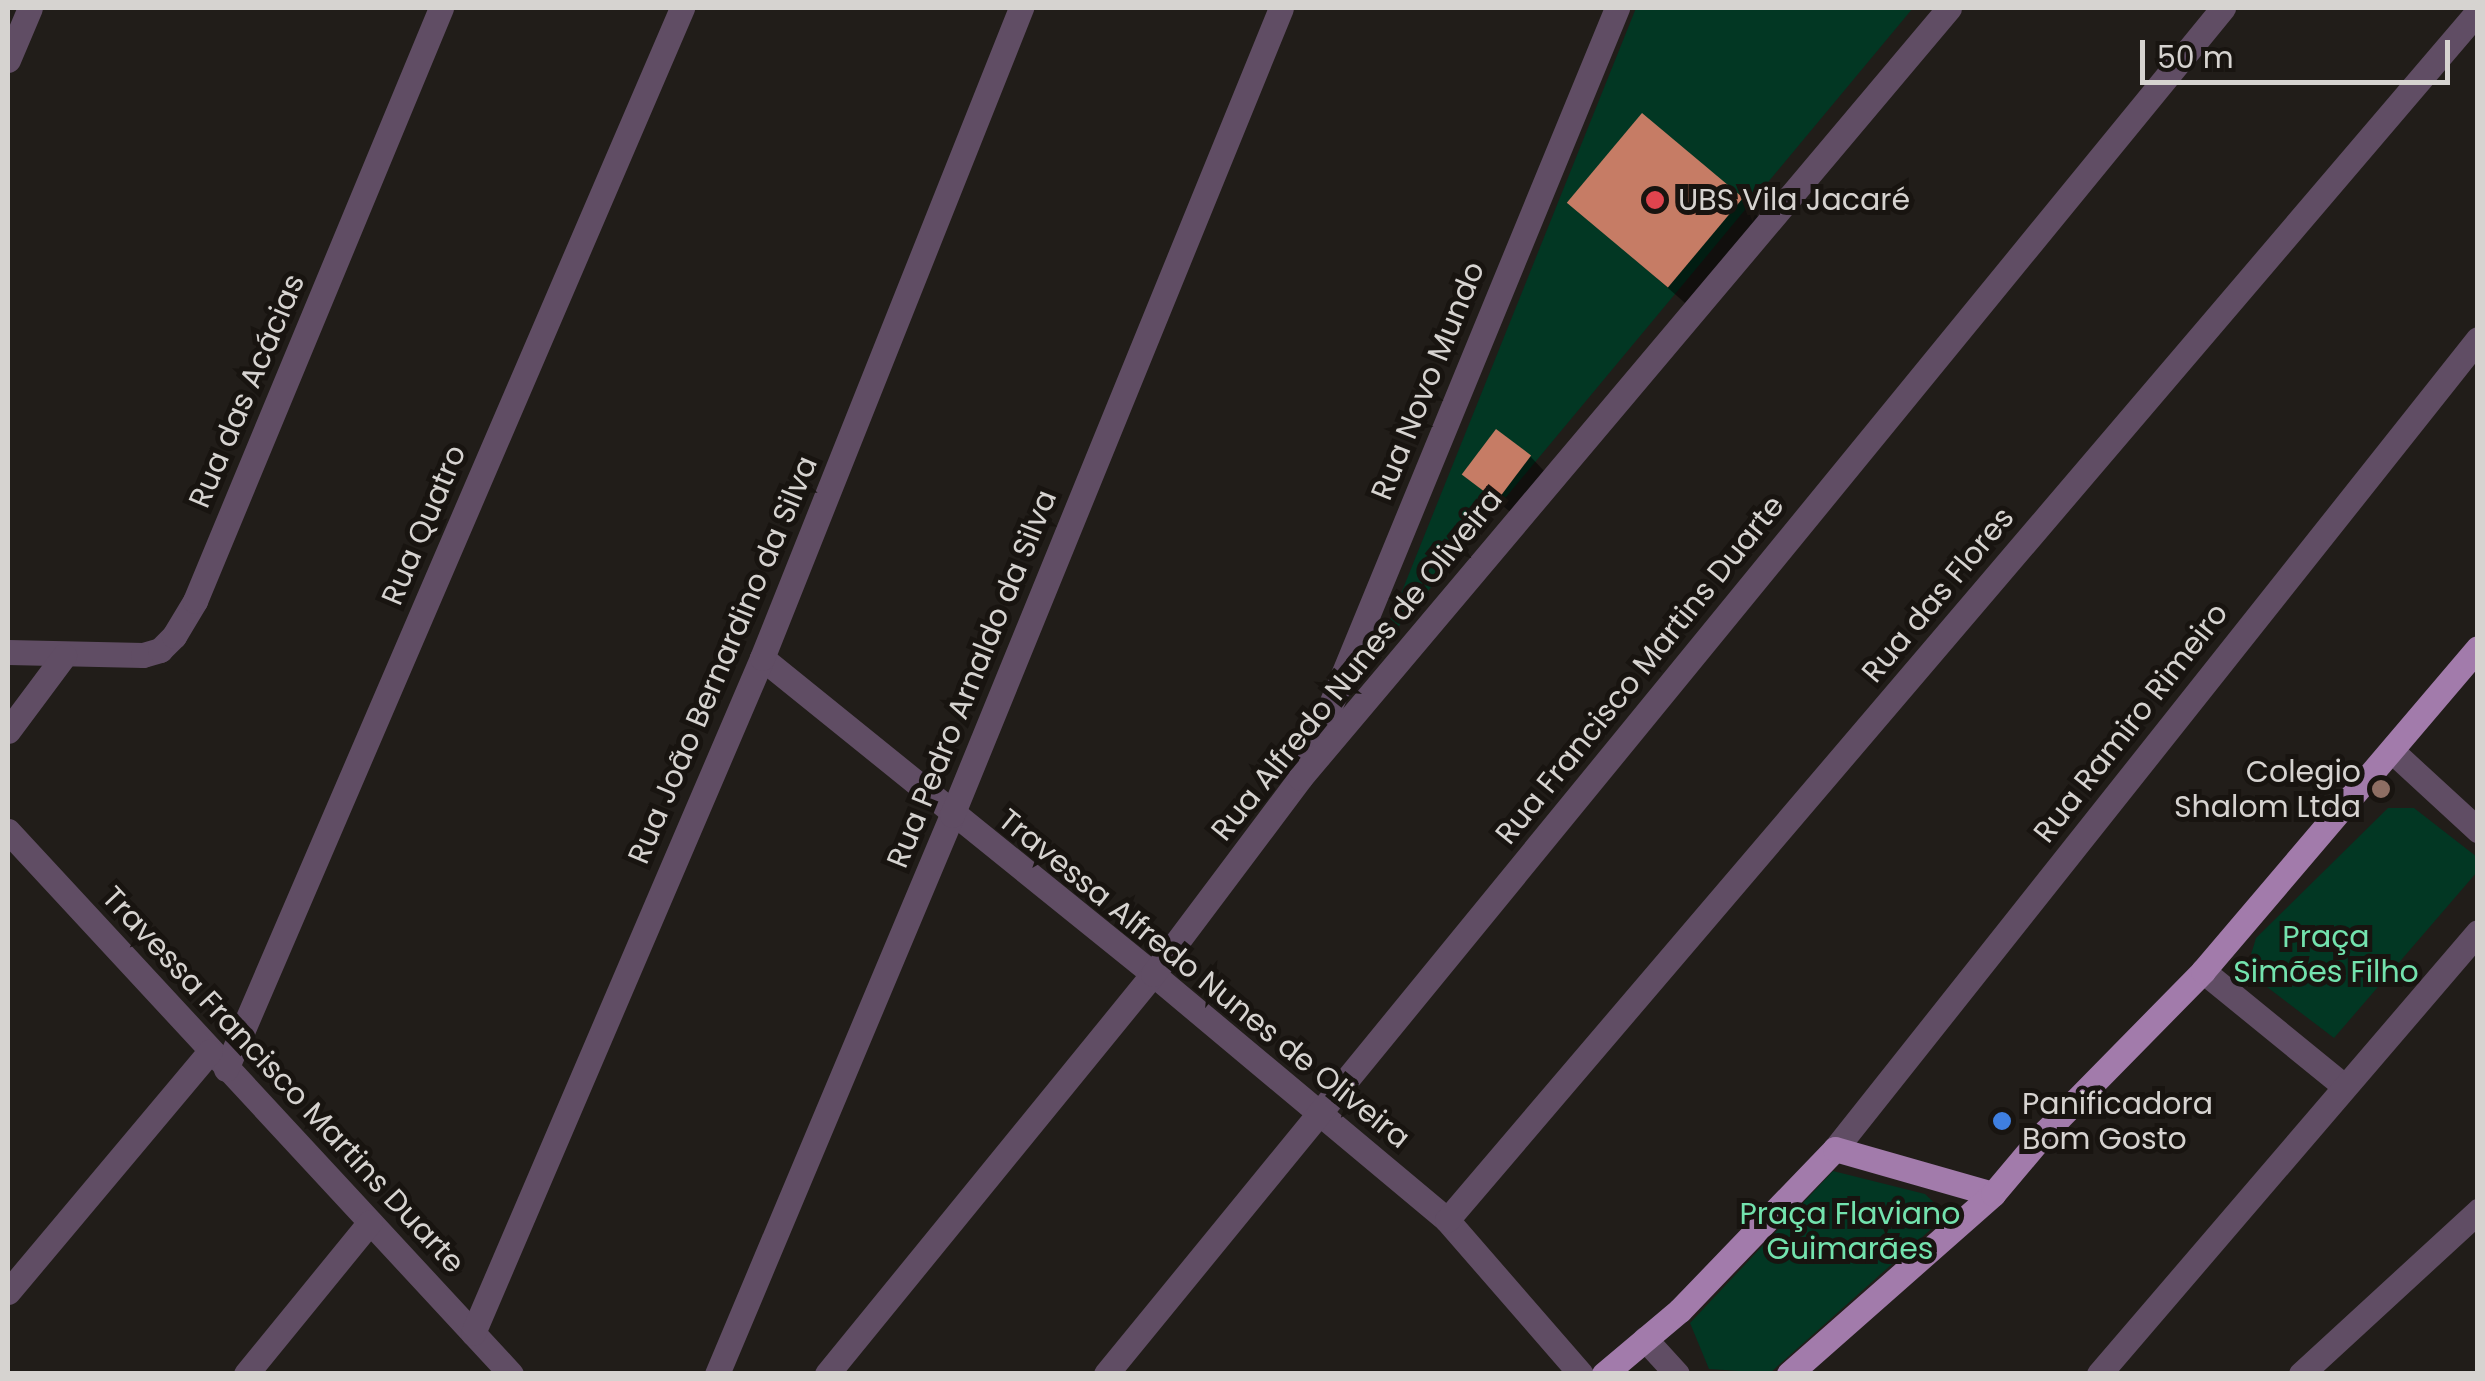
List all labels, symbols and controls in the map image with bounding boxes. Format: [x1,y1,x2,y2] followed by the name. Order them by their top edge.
[2145,20,2455,82] scale bar
[2157,36,2234,79] text: 50 m
[1678,182,1910,218] place label: UBS Vila Jacaré
[1642,187,1668,213] marker: UBS Vila Jacaré
[1364,257,1492,505] street label: Rua Novo Mundo
[182,269,312,513] street label: Rua das Acácias
[374,440,474,610] street label: Rua Quatro
[621,451,825,869] street label: Rua João Bernardino da Silva
[1204,482,1510,848] street label: Rua Alfredo Nunes de Oliveira
[880,485,1064,873] street label: Rua Pedro Arnaldo da Silva
[1488,488,1792,852] street label: Rua Francisco Martins Duarte
[1854,500,2022,690] street label: Rua das Flores
[2026,596,2236,850] street label: Rua Ramiro Rimeiro
[2174,754,2361,824] place label: Colegio Shalom Ltda
[2370,778,2392,800] marker: Colegio Shalom Ltda
[991,802,1417,1156] street label: Travessa Alfredo Nunes de Oliveira
[94,879,472,1281] street label: Travessa Francisco Martins Duarte
[2233,919,2419,990] park label: Praça Simões Filho
[2022,1086,2213,1156] place label: Panificadora Bom Gosto
[1991,1110,2013,1132] marker: Panificadora Bom Gosto
[1739,1196,1961,1266] park label: Praça Flaviano Guimarães

